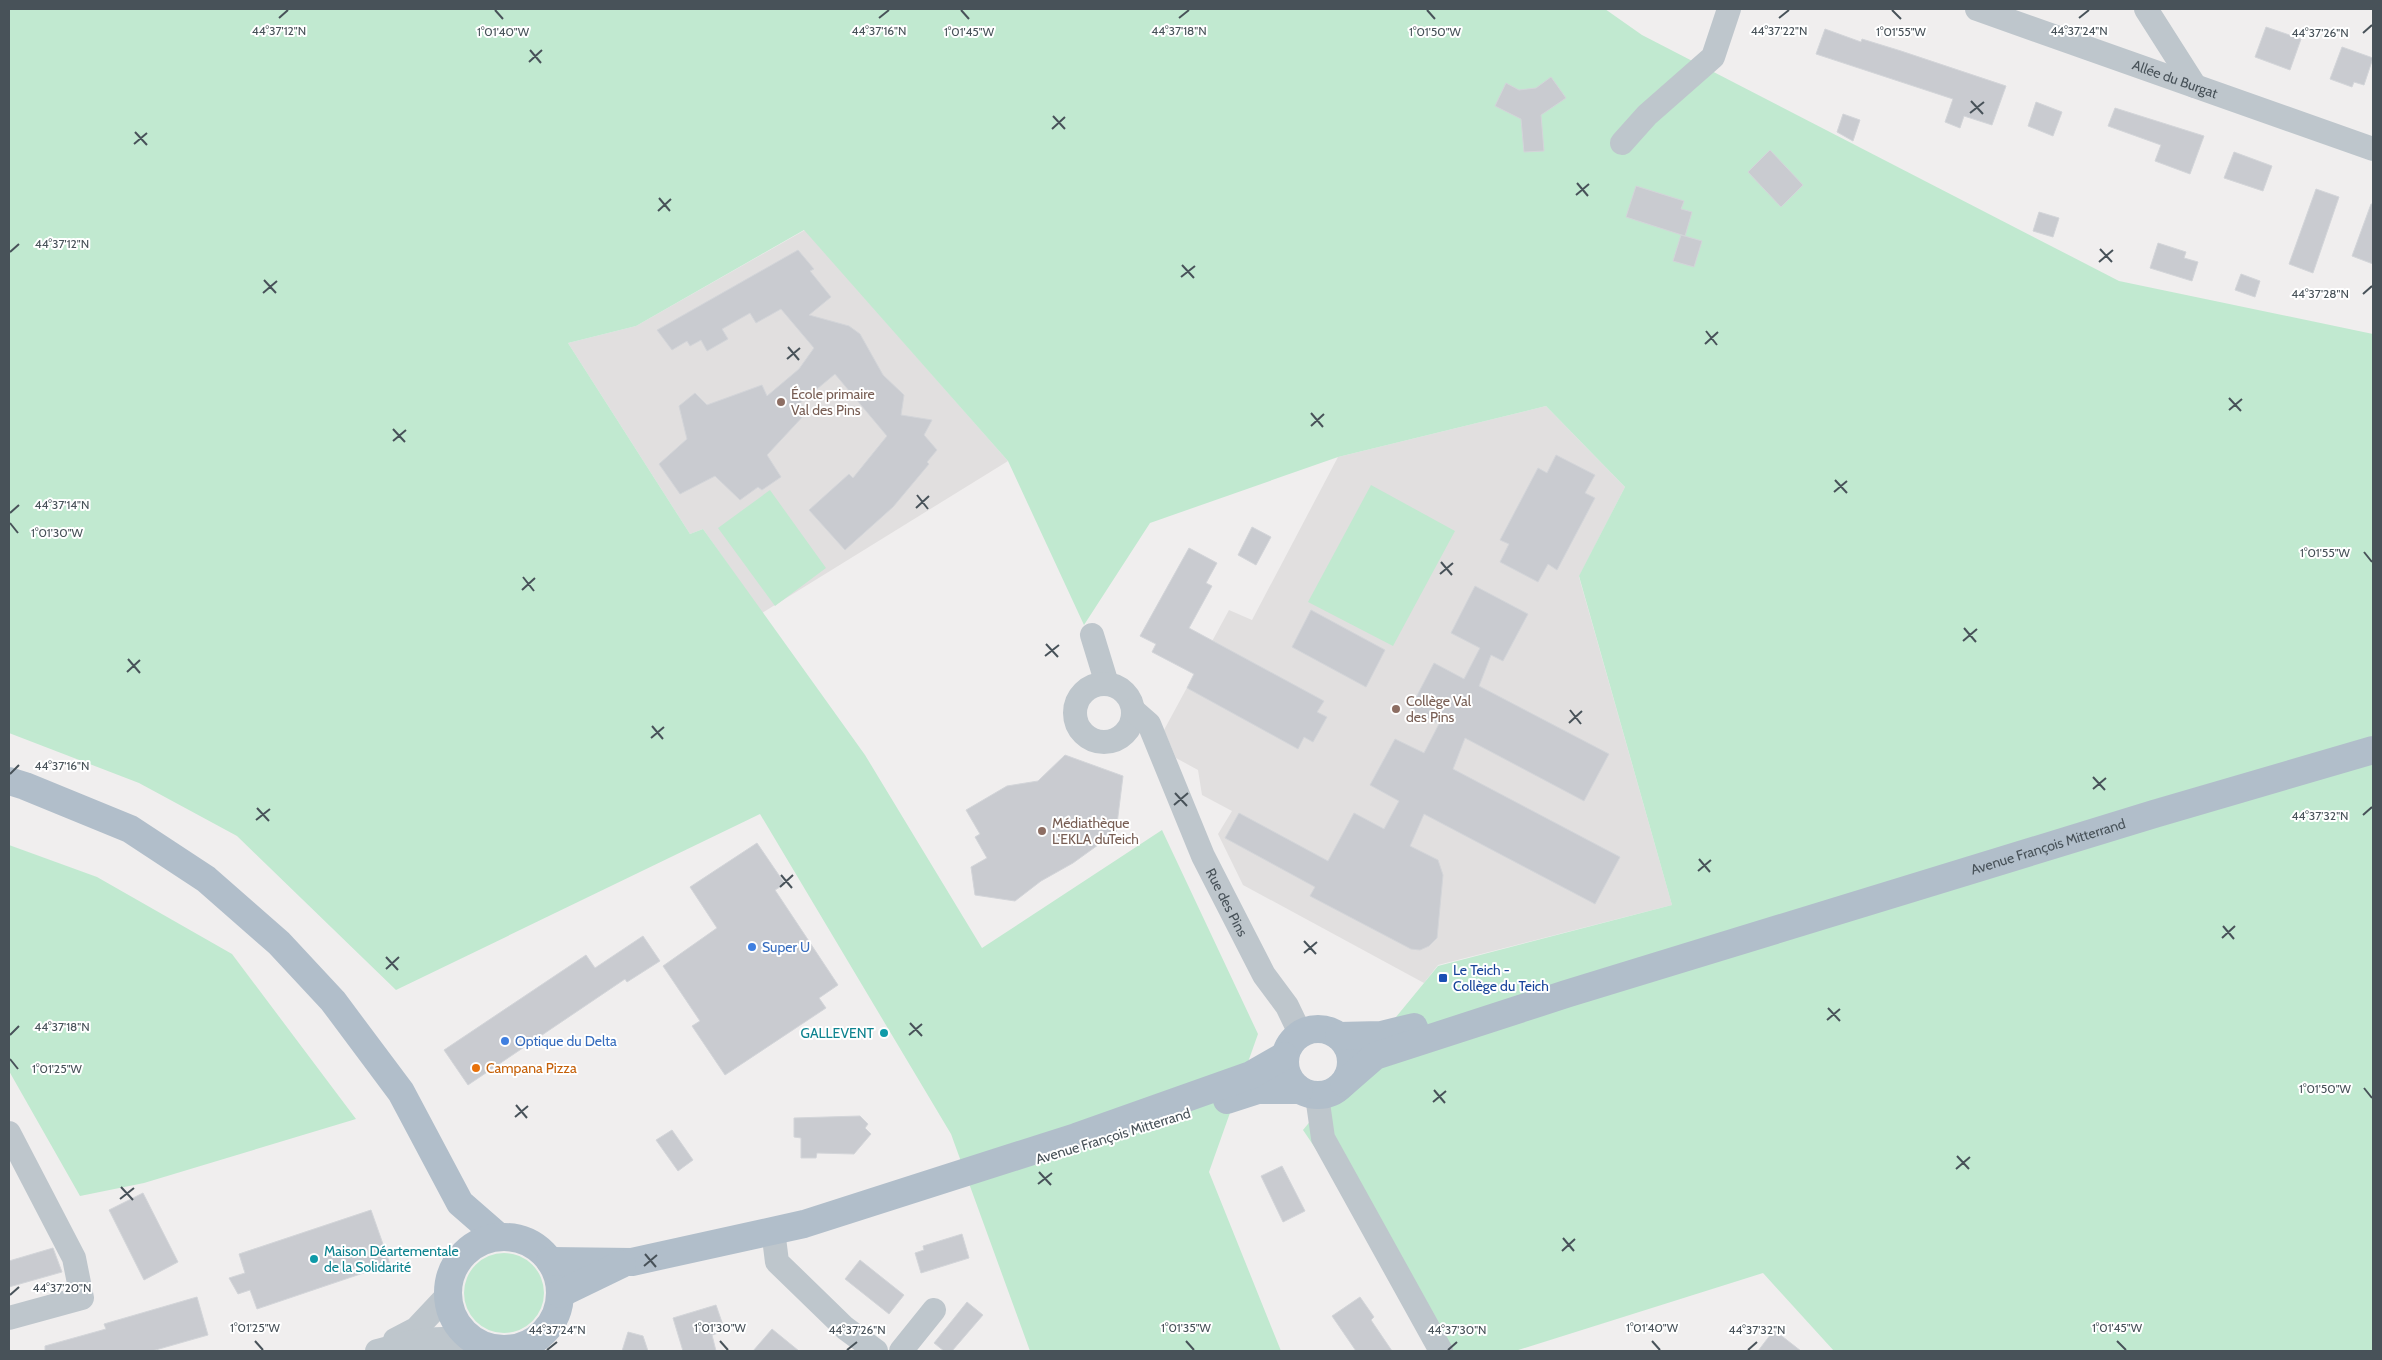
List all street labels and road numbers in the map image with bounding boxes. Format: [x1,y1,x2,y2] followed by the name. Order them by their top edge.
[2130,56,2220,102] street label: Allée du Burgat
[1968,814,2128,879] street label: Avenue François Mitterrand
[1202,865,1252,940] street label: Rue des Pins
[1033,1104,1193,1168] street label: Avenue François Mitterrand

